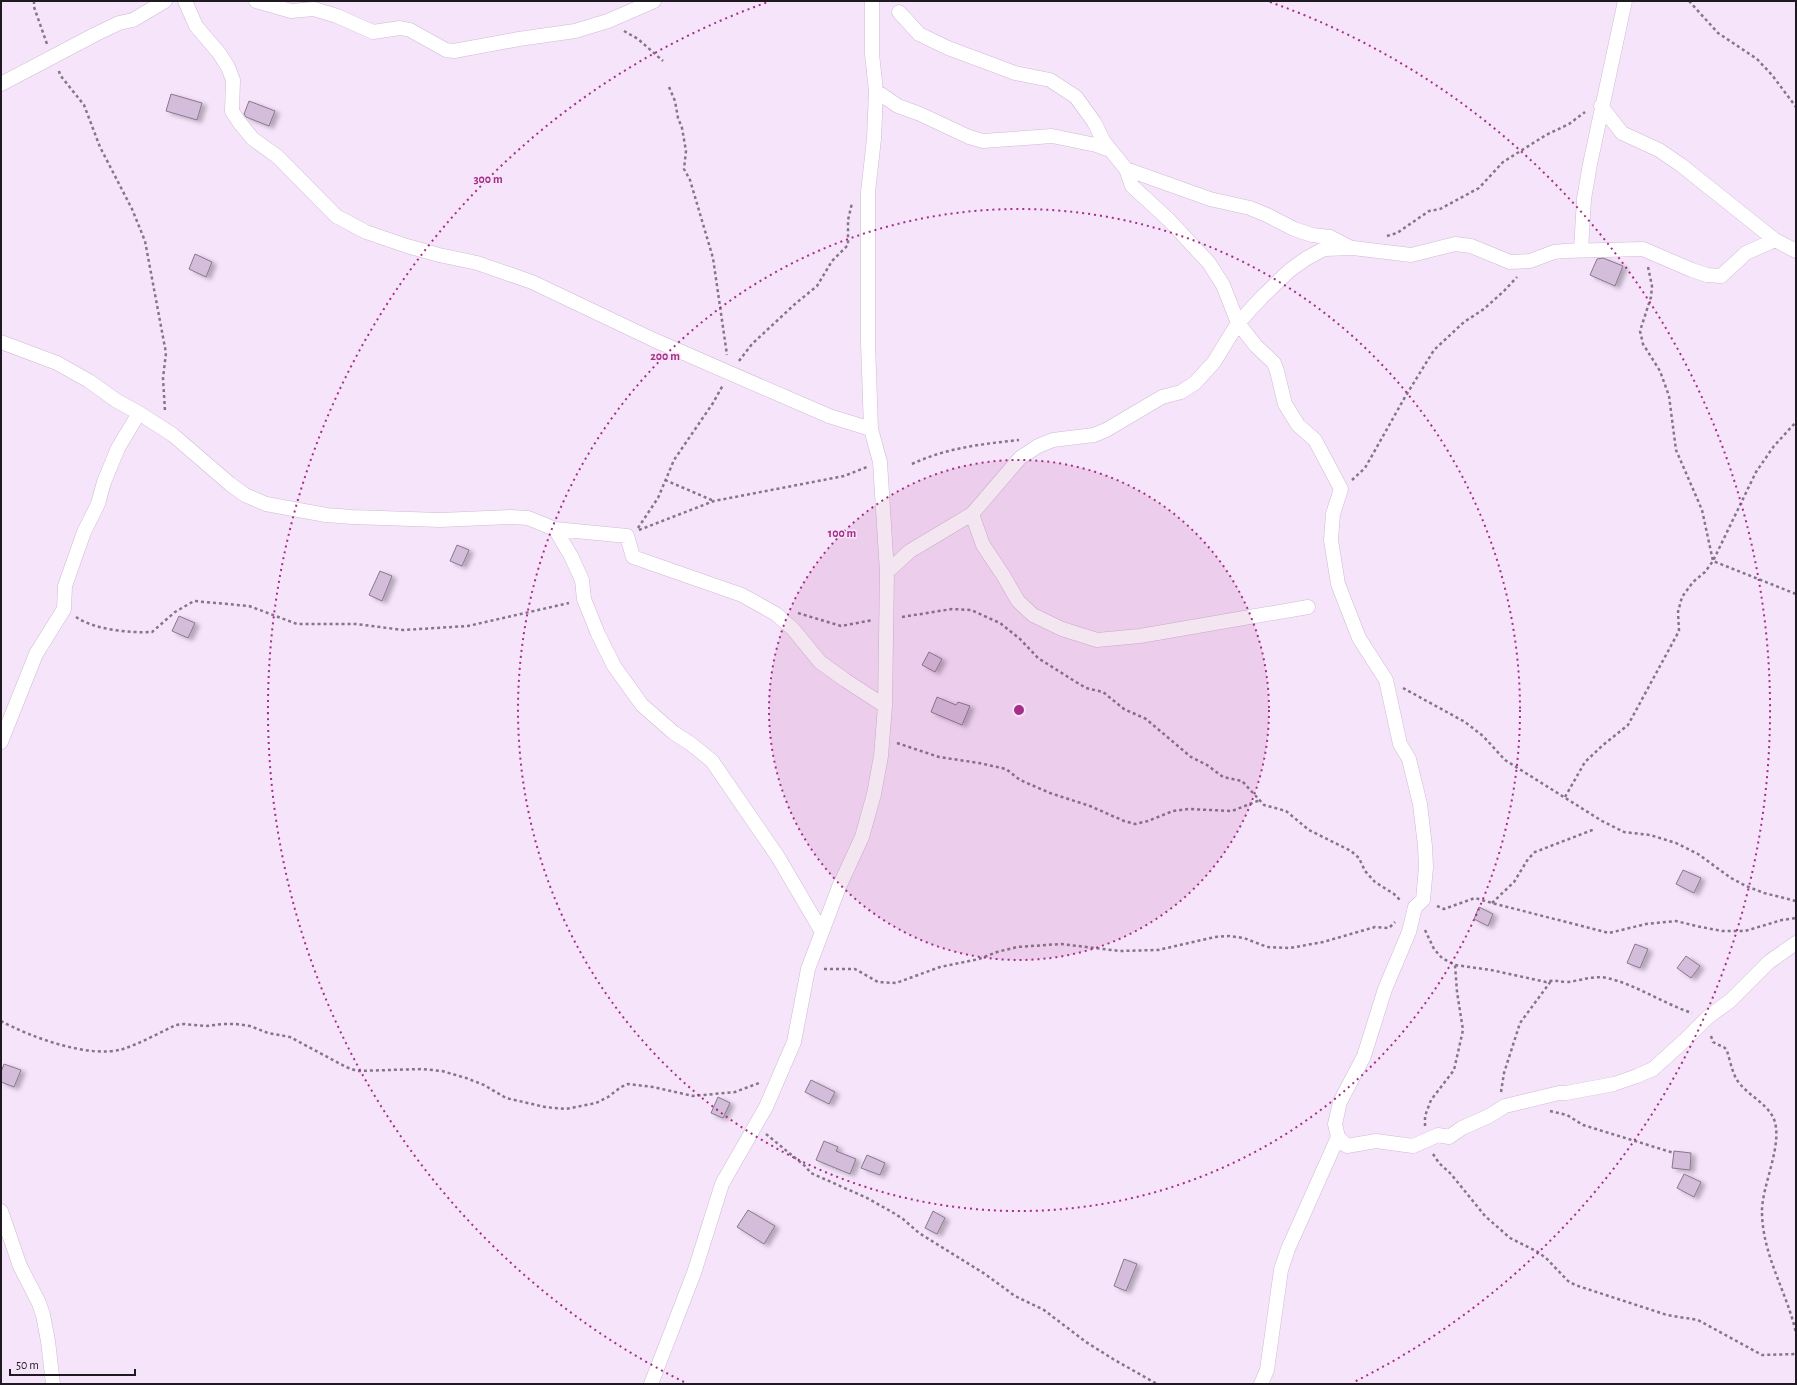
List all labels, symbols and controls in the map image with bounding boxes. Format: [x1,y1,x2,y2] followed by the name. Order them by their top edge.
[473,173,503,185] text: 300 m
[650,350,680,362] text: 200 m
[828,527,856,539] text: 100 m
[1012,703,1026,717] centre of rings
[10,1351,135,1377] scale bar
[16,1359,39,1371] text: 50 m

